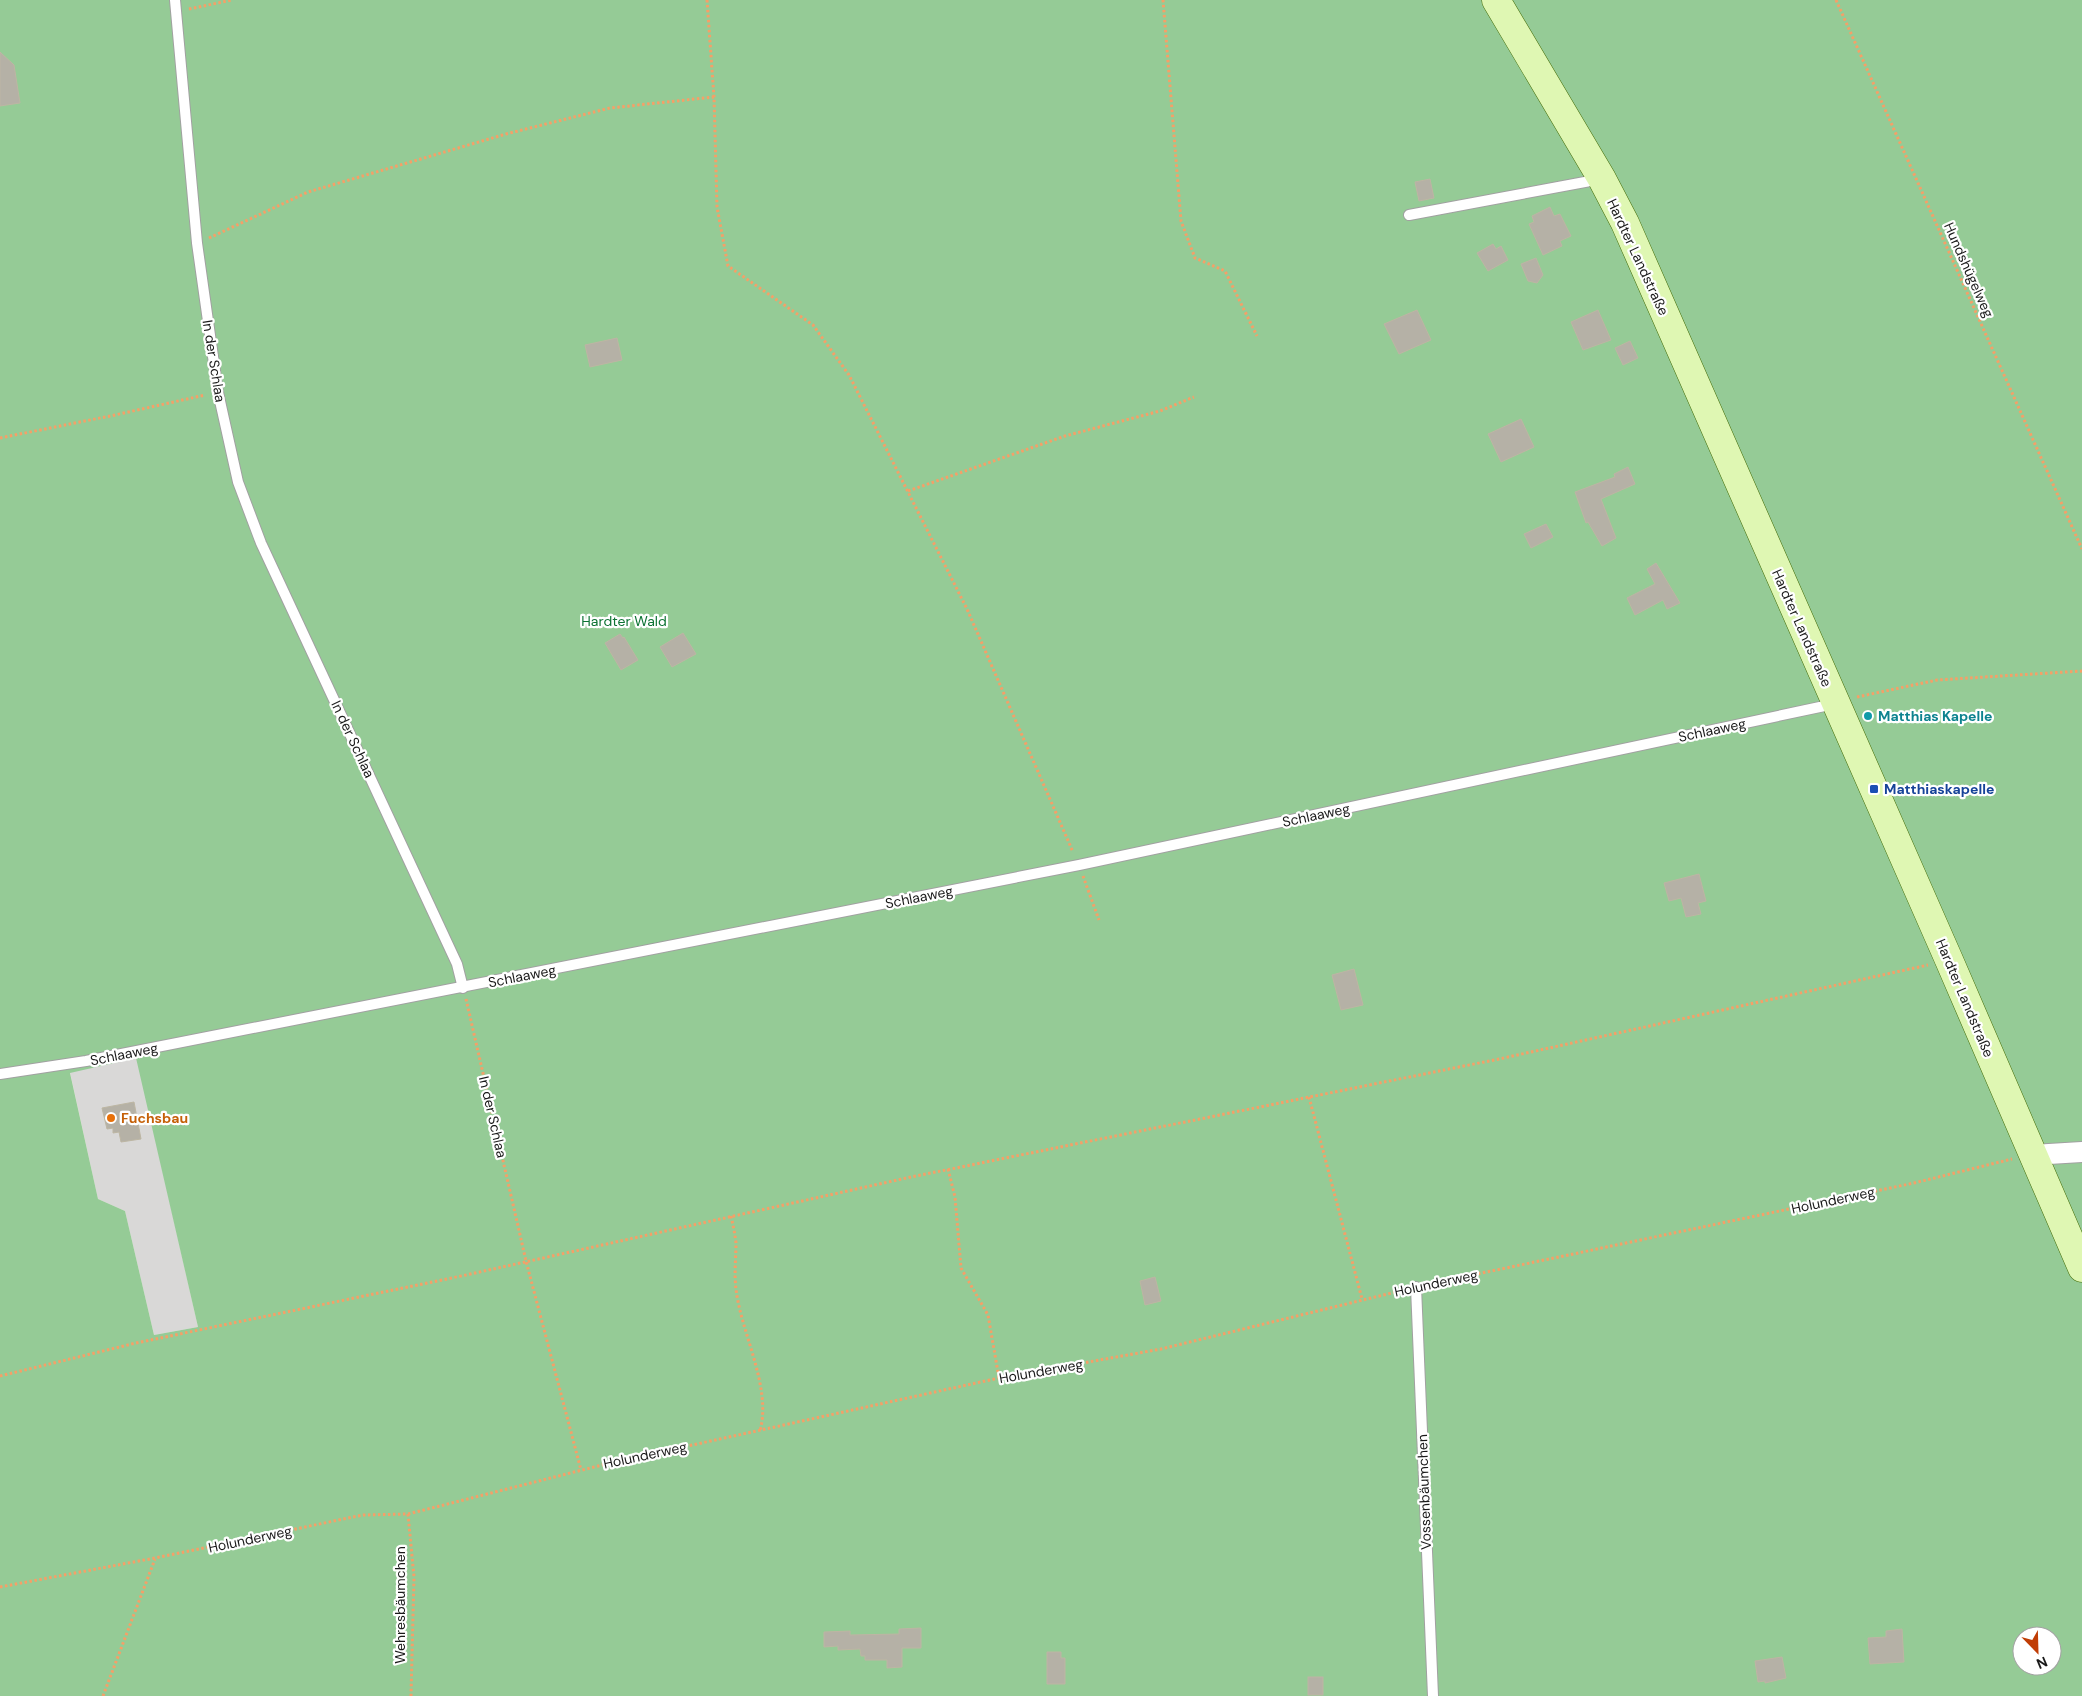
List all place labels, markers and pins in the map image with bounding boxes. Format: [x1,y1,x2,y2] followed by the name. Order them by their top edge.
[1878,707,1992,725] place label: Matthias Kapelle
[1862,710,1874,722] marker: Matthias Kapelle
[1884,780,1994,798] place label: Matthiaskapelle
[1868,783,1880,795] marker: Matthiaskapelle
[121,1109,188,1127] place label: Fuchsbau
[105,1112,117,1124] marker: Fuchsbau

